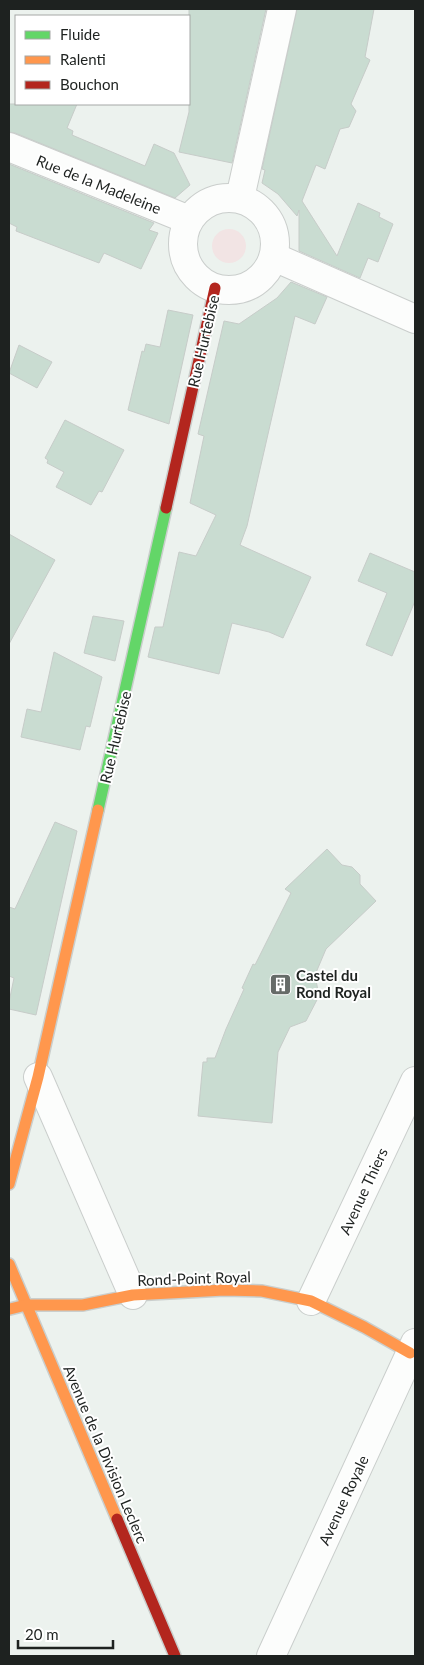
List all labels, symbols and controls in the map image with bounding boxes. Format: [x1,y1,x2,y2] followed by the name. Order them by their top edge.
[15,15,190,105] legend
[60,25,100,43] text: Fluide
[60,50,106,68] text: Ralenti
[60,75,119,93] text: Bouchon
[34,151,164,217] street label: Rue de la Madeleine
[184,293,222,389] street label: Rue Hurtebise
[96,689,134,785] street label: Rue Hurtebise
[296,966,371,1001] place label: Castel du Rond Royal
[268,972,292,996] building icon: Castel du Rond Royal
[335,1145,391,1237] street label: Avenue Thiers
[137,1267,251,1289] street label: Rond-Point Royal
[60,1362,152,1546] street label: Avenue de la Division Leclerc
[314,1452,372,1548] street label: Avenue Royale
[18,1618,112,1650] scale bar
[25,1625,59,1643] text: 20 m

